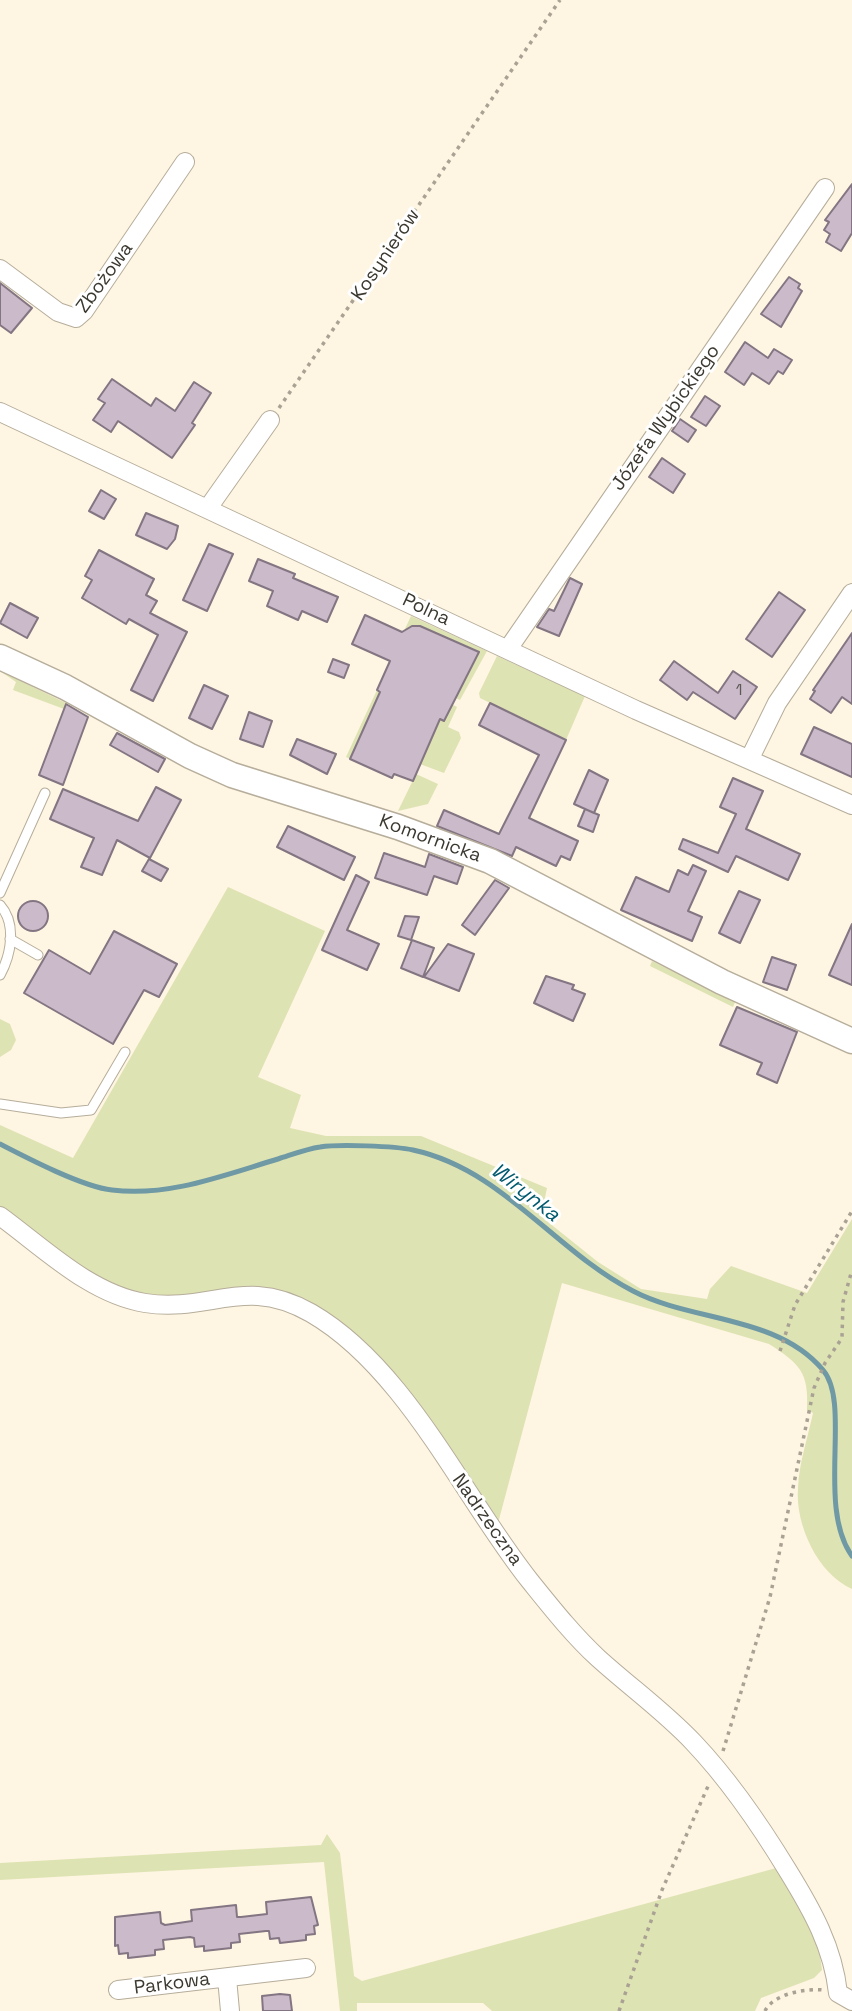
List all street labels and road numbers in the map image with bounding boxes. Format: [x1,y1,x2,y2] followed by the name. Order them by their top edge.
[347,205,425,305] street label: Kosynierów
[72,238,138,318] street label: Zbożowa
[607,341,725,495] street label: Józefa Wybickiego
[398,589,454,631] street label: Polna
[376,810,484,868] street label: Komornicka
[447,1470,527,1570] street label: Nadrzeczna
[133,1968,211,2000] street label: Parkowa

